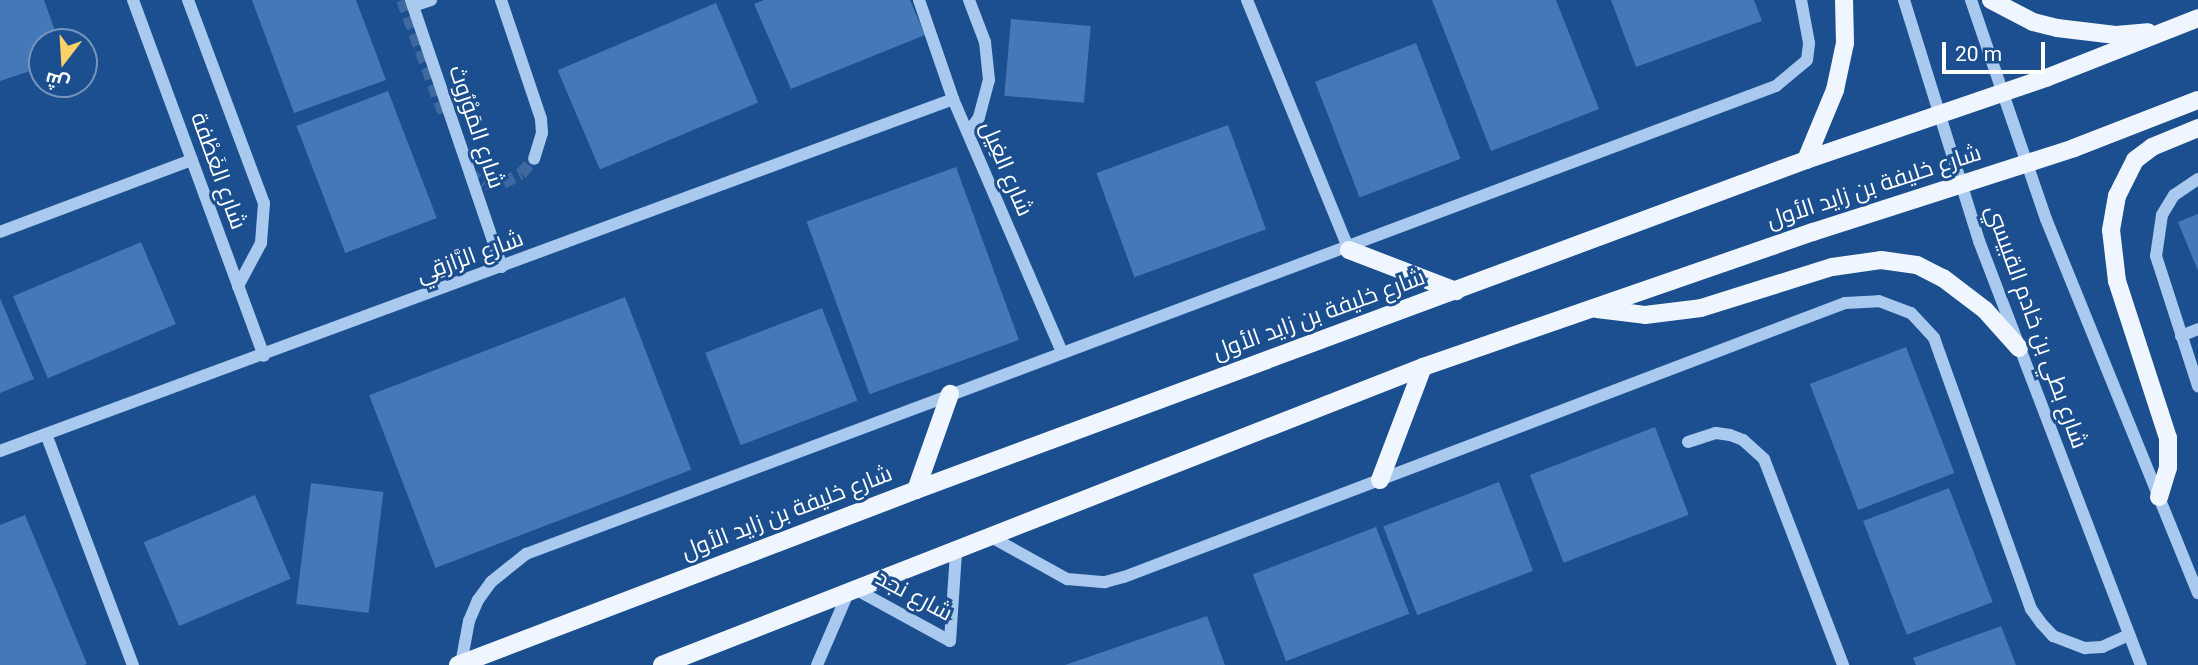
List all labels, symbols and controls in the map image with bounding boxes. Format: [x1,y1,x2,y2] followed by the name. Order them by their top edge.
[28,28,98,98] north arrow
[1946,28,2049,72] scale bar
[1955,42,2002,66] text: 20 m
[442,62,510,192] street label: شارع المَوْرُوث
[42,67,72,96] text: ش
[184,109,252,233] street label: شارع الغَطْفة
[974,117,1038,221] street label: شارع الغِيل
[1763,139,1985,235] street label: شارع خليفة بن زايد الأول
[1979,202,2093,452] street label: شارع بطي بن خادم القبيسي
[413,225,527,289] street label: شارع الرَّازقِي
[1209,264,1429,366] street label: شارع خليفة بن زايد الأول
[678,460,896,566] street label: شارع خليفة بن زايد الأول
[871,564,957,628] street label: شارع نجد

